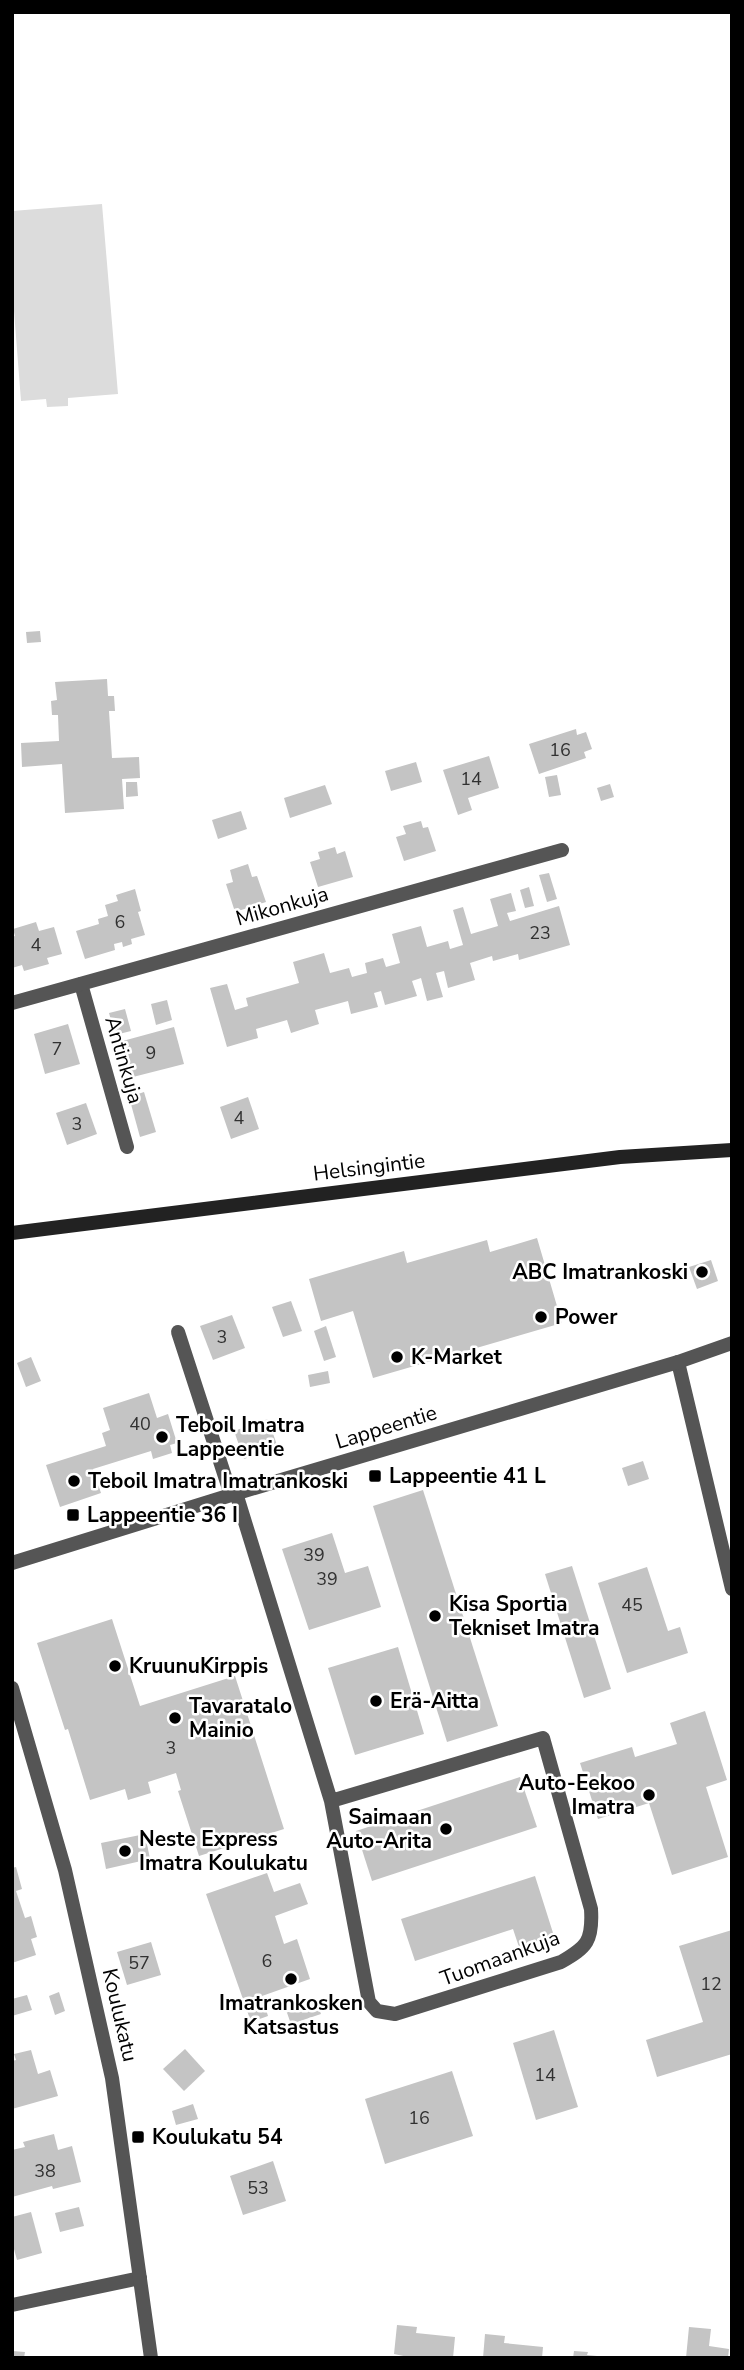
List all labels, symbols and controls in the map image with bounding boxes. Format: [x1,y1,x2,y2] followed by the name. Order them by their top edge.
[549,738,571,762] house number: 16
[460,767,482,791] house number: 14
[232,879,332,933] street label: Mikonkuja
[115,910,125,934] house number: 6
[529,921,551,945] house number: 23
[31,933,42,957] house number: 4
[98,1013,150,1107] street label: Antinkuja
[52,1037,62,1061] house number: 7
[146,1041,156,1065] house number: 9
[234,1106,245,1130] house number: 4
[72,1112,82,1136] house number: 3
[311,1146,427,1188] street label: Helsingintie
[512,1258,688,1286] place label: ABC Imatrankoski
[694,1264,710,1280] marker: ABC Imatrankoski
[555,1303,618,1331] place label: Power
[533,1309,549,1325] marker: Power
[217,1325,227,1349] house number: 3
[411,1343,503,1371] place label: K-Market
[389,1349,405,1365] marker: K-Market
[332,1398,440,1456] street label: Lappeentie
[176,1411,305,1463] place label: Teboil Imatra Lappeentie
[129,1412,151,1436] house number: 40
[154,1429,170,1445] marker: Teboil Imatra Lappeentie
[389,1462,546,1490] place label: Lappeentie 41 L
[88,1467,348,1495] place label: Teboil Imatra Imatrankoski
[367,1468,383,1484] marker: Lappeentie 41 L
[66,1473,82,1489] marker: Teboil Imatra Imatrankoski
[87,1501,238,1529] place label: Lappeentie 36 I
[65,1507,81,1523] marker: Lappeentie 36 I
[303,1543,325,1567] house number: 39
[316,1567,338,1591] house number: 39
[449,1590,600,1642] place label: Kisa Sportia Tekniset Imatra
[621,1593,643,1617] house number: 45
[427,1608,443,1624] marker: Kisa Sportia Tekniset Imatra
[129,1652,268,1680] place label: KruunuKirppis
[107,1658,123,1674] marker: KruunuKirppis
[390,1687,479,1715] place label: Erä-Aitta
[189,1692,292,1744] place label: Tavaratalo Mainio
[368,1693,384,1709] marker: Erä-Aitta
[167,1710,183,1726] marker: Tavaratalo Mainio
[166,1736,176,1760] house number: 3
[519,1769,635,1821] place label: Auto-Eekoo Imatra
[641,1787,657,1803] marker: Auto-Eekoo Imatra
[326,1803,432,1855] place label: Saimaan Auto-Arita
[438,1821,454,1837] marker: Saimaan Auto-Arita
[139,1825,308,1877] place label: Neste Express Imatra Koulukatu
[117,1843,133,1859] marker: Neste Express Imatra Koulukatu
[436,1923,564,1993] street label: Tuomaankuja
[262,1949,272,1973] house number: 6
[128,1951,150,1975] house number: 57
[96,1966,144,2064] street label: Koulukatu
[283,1971,299,1987] marker: Imatrankosken Katsastus
[700,1972,722,1996] house number: 12
[219,1989,363,2041] place label: Imatrankosken Katsastus
[534,2063,556,2087] house number: 14
[408,2106,430,2130] house number: 16
[152,2123,283,2151] place label: Koulukatu 54
[130,2129,146,2145] marker: Koulukatu 54
[34,2159,56,2183] house number: 38
[247,2176,269,2200] house number: 53

